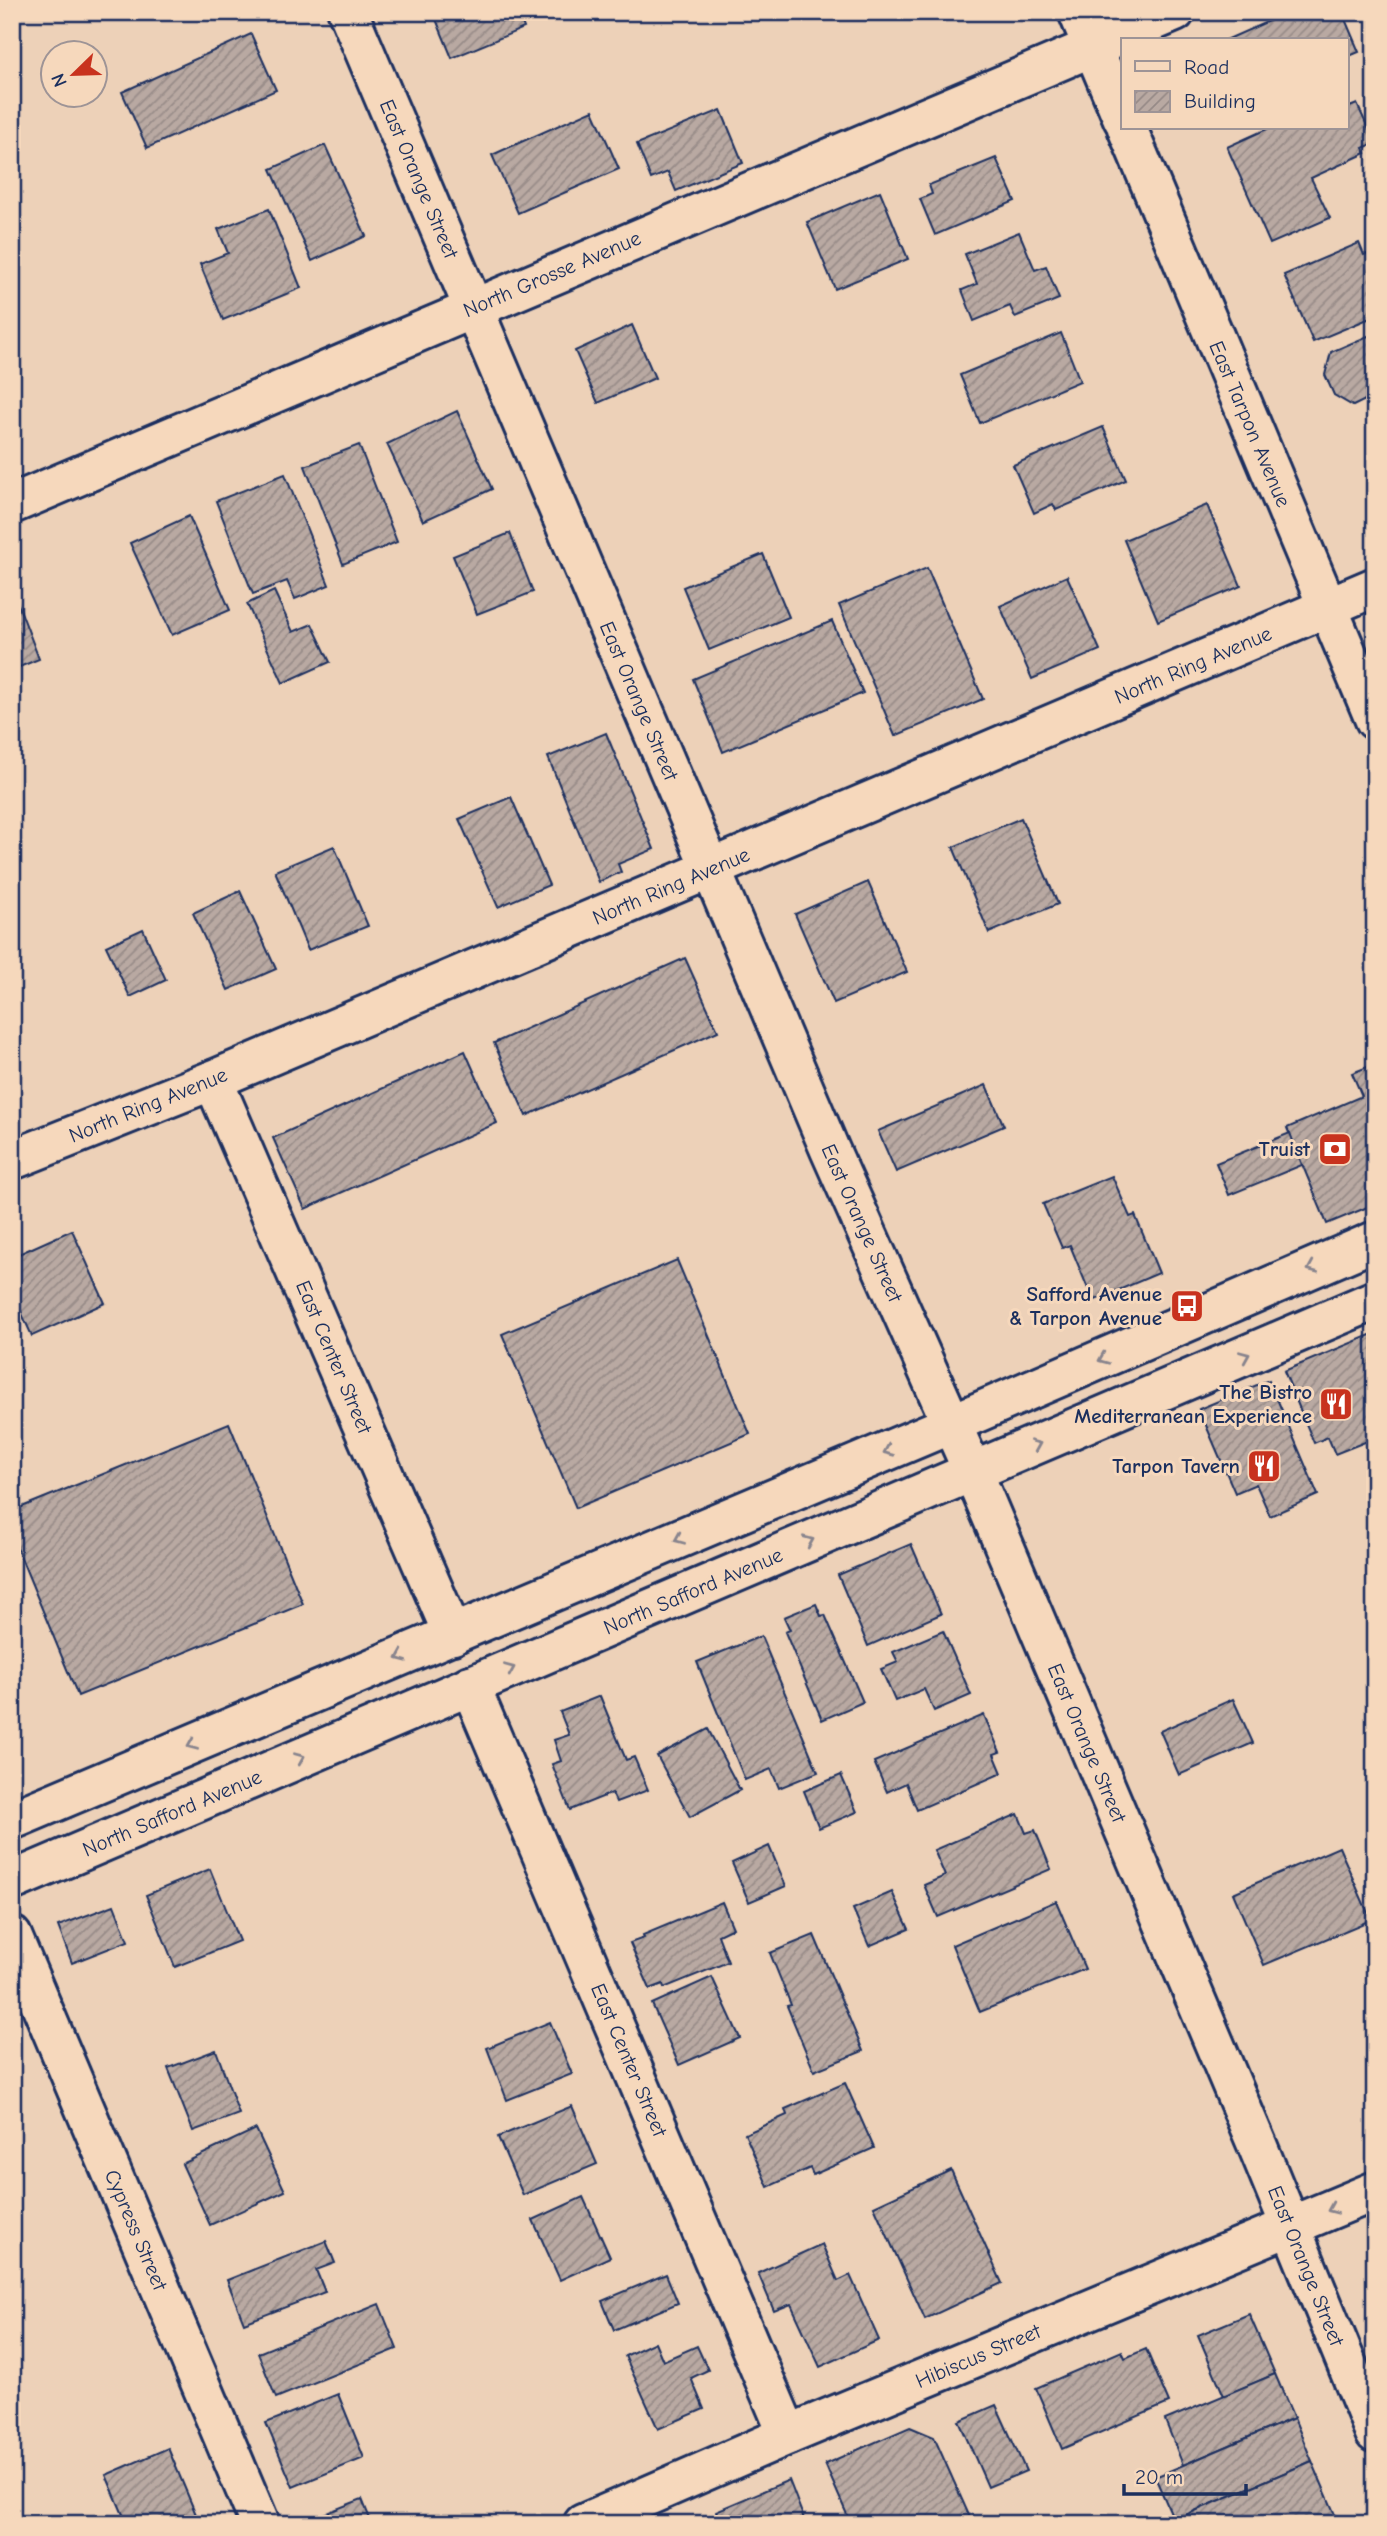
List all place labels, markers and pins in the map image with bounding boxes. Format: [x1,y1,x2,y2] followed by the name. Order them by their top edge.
[1316,1130,1354,1168] bank icon: Truist
[1259,1137,1311,1161] place label: Truist
[1009,1282,1162,1330] place label: Safford Avenue & Tarpon Avenue
[1168,1287,1206,1325] bus stop icon: Safford Avenue & Tarpon Avenue
[1074,1380,1312,1428] place label: The Bistro Mediterranean Experience
[1317,1385,1355,1423] restaurant icon: The Bistro Mediterranean Experience
[1245,1447,1283,1485] restaurant icon: Tarpon Tavern
[1112,1454,1240,1478] place label: Tarpon Tavern

